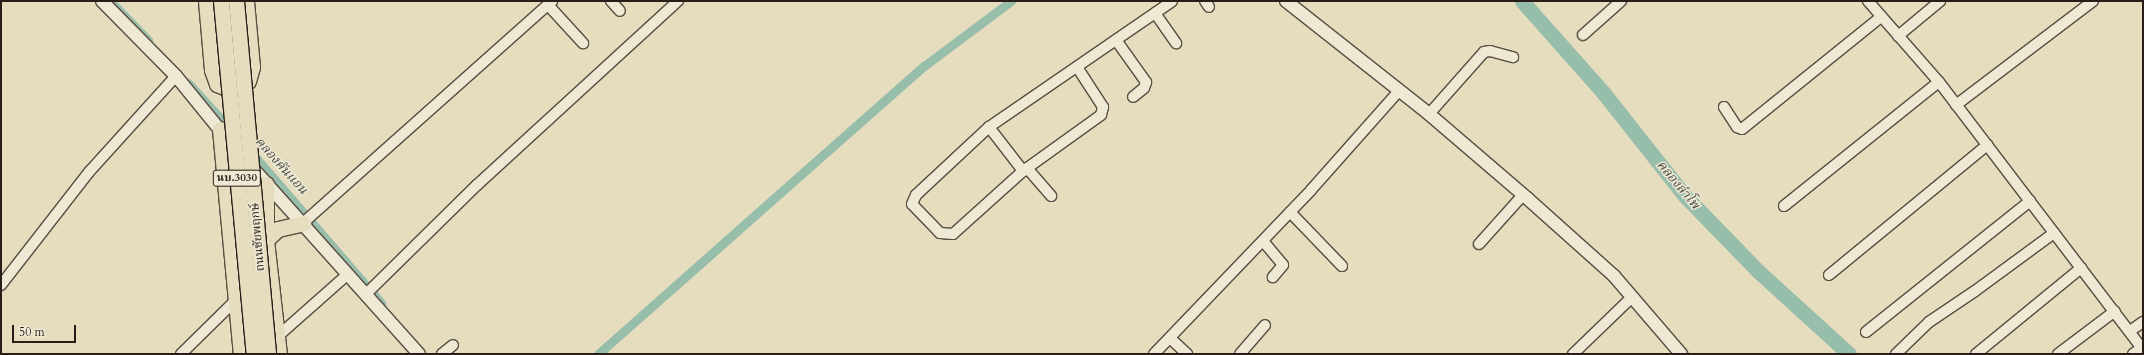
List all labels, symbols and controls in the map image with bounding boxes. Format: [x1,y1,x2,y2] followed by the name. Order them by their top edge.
[251,134,311,198] water label: คลองคันแอน
[1653,158,1703,212] water label: คลองลำโพ
[212,169,262,187] road number: นบ.3030
[248,202,268,272] street label: ถนนชัยพฤกษ์
[14,317,78,343] scale bar
[19,324,45,340] text: 50 m

